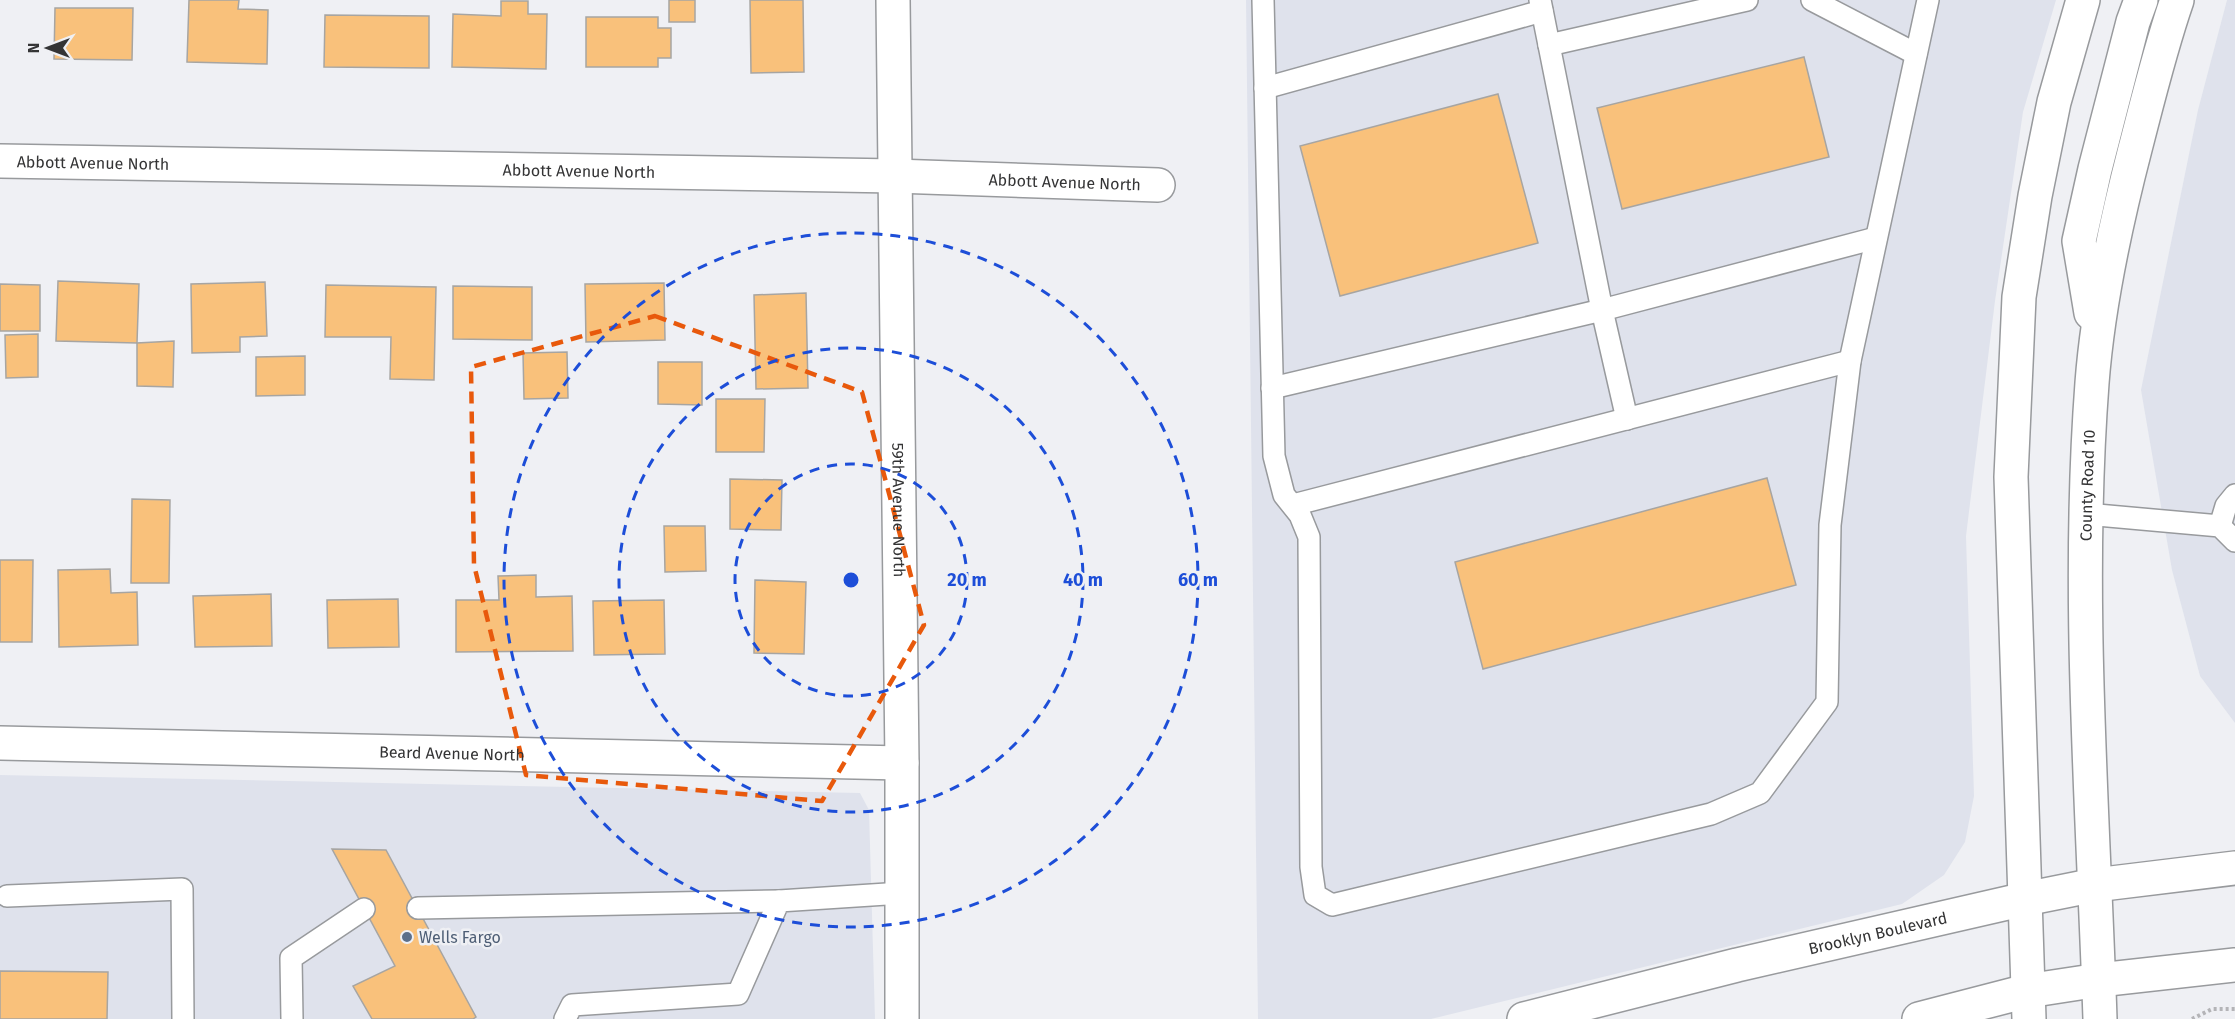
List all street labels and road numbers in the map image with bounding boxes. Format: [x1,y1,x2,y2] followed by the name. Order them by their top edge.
[17,152,169,174] street label: Abbott Avenue North
[503,160,655,182] street label: Abbott Avenue North
[988,170,1141,194] street label: Abbott Avenue North
[2077,429,2099,541] street label: County Road 10
[888,443,909,577] street label: 59th Avenue North
[379,742,525,765] street label: Beard Avenue North
[1807,908,1949,958] street label: Brooklyn Boulevard

